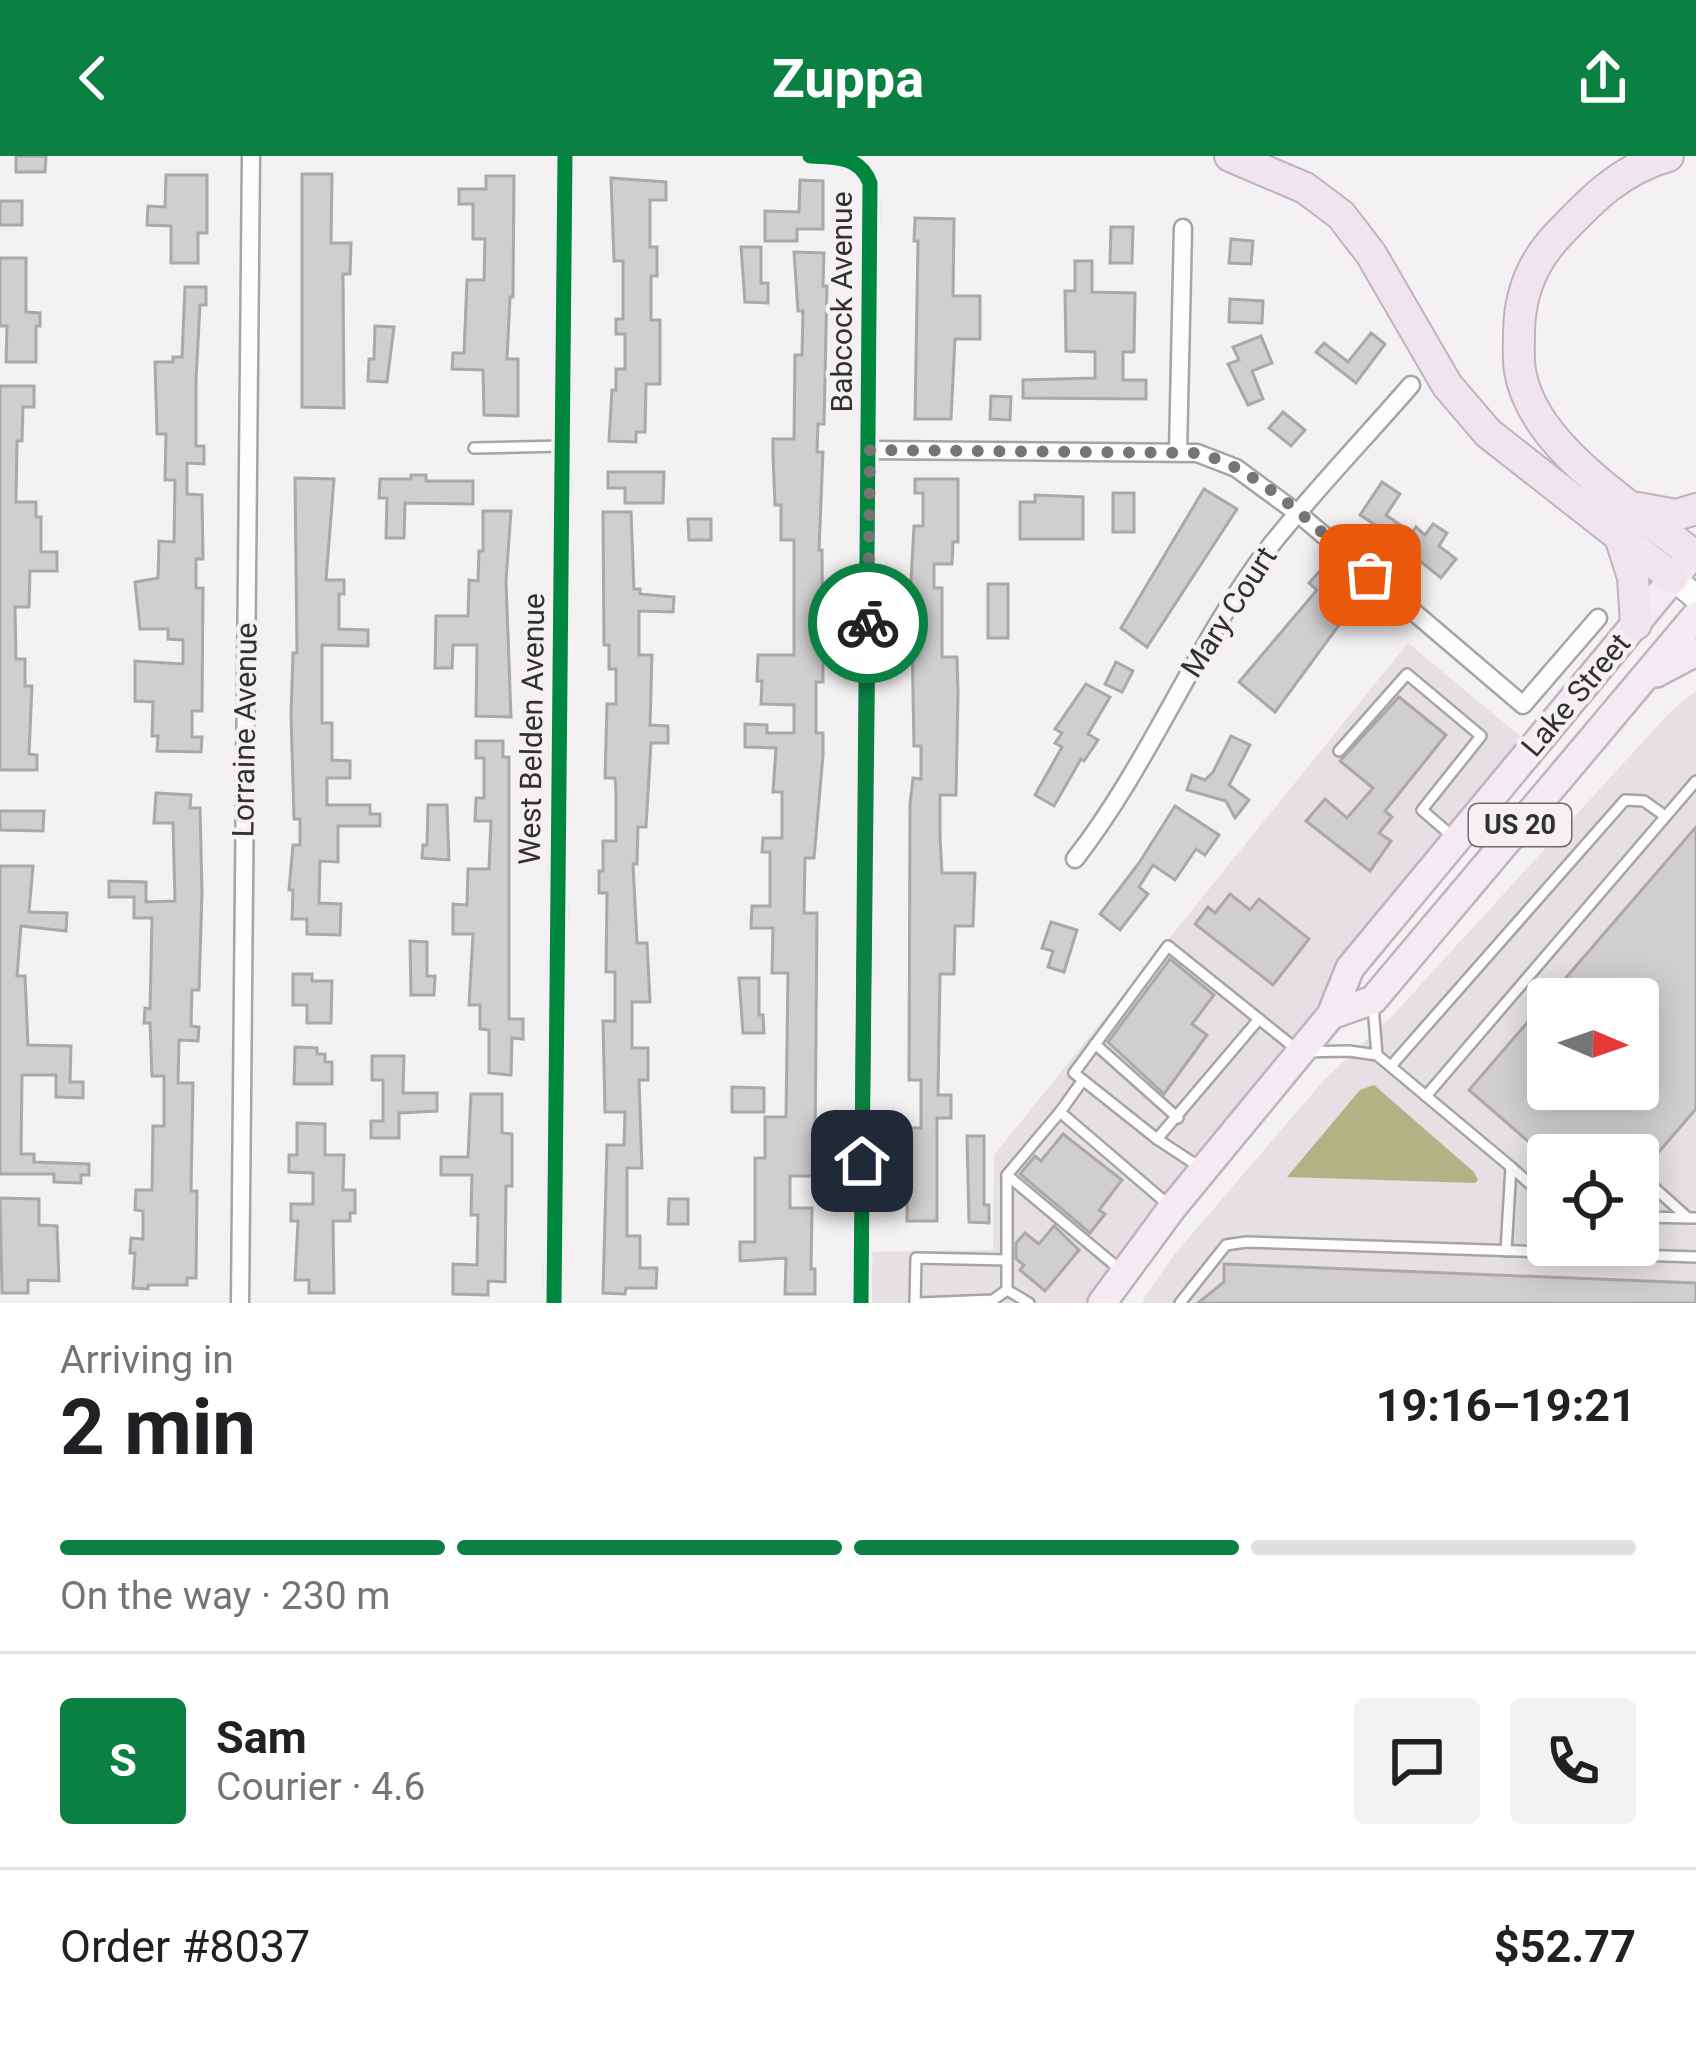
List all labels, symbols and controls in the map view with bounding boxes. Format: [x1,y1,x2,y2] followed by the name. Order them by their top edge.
[60,45,126,111] icon: back
[1570,45,1636,111] icon: share
[772,47,924,110] text: Zuppa
[824,191,859,413] street label: Babcock Avenue
[1319,524,1421,626] pin
[1173,540,1284,684] street label: Mary Court
[1337,542,1403,608] icon: bag
[808,563,928,683] courier
[835,590,901,656] icon: bike
[512,593,551,865] street label: West Belden Avenue
[225,622,264,838] street label: Lorraine Avenue
[1514,626,1637,763] street label: Lake Street
[1469,804,1571,846] road number: US 20
[1527,978,1659,1110] north arrow
[1527,978,1659,1266] map controls
[811,1110,913,1212] pin
[829,1128,895,1194] icon: home
[1527,1134,1659,1266] button: locate
[60,1337,234,1383] text: Arriving in
[1376,1379,1636,1432] text: 19:16–19:21
[60,1382,256,1473] text: 2 min
[60,1573,391,1619] text: On the way · 230 m
[1354,1698,1480,1824] button: chat
[1510,1698,1636,1824] button: phone
[216,1711,307,1764] text: Sam
[109,1734,137,1787] text: S
[216,1764,425,1810] text: Courier · 4.6
[60,1920,310,1973] text: Order #8037
[1494,1920,1636,1973] text: $52.77

